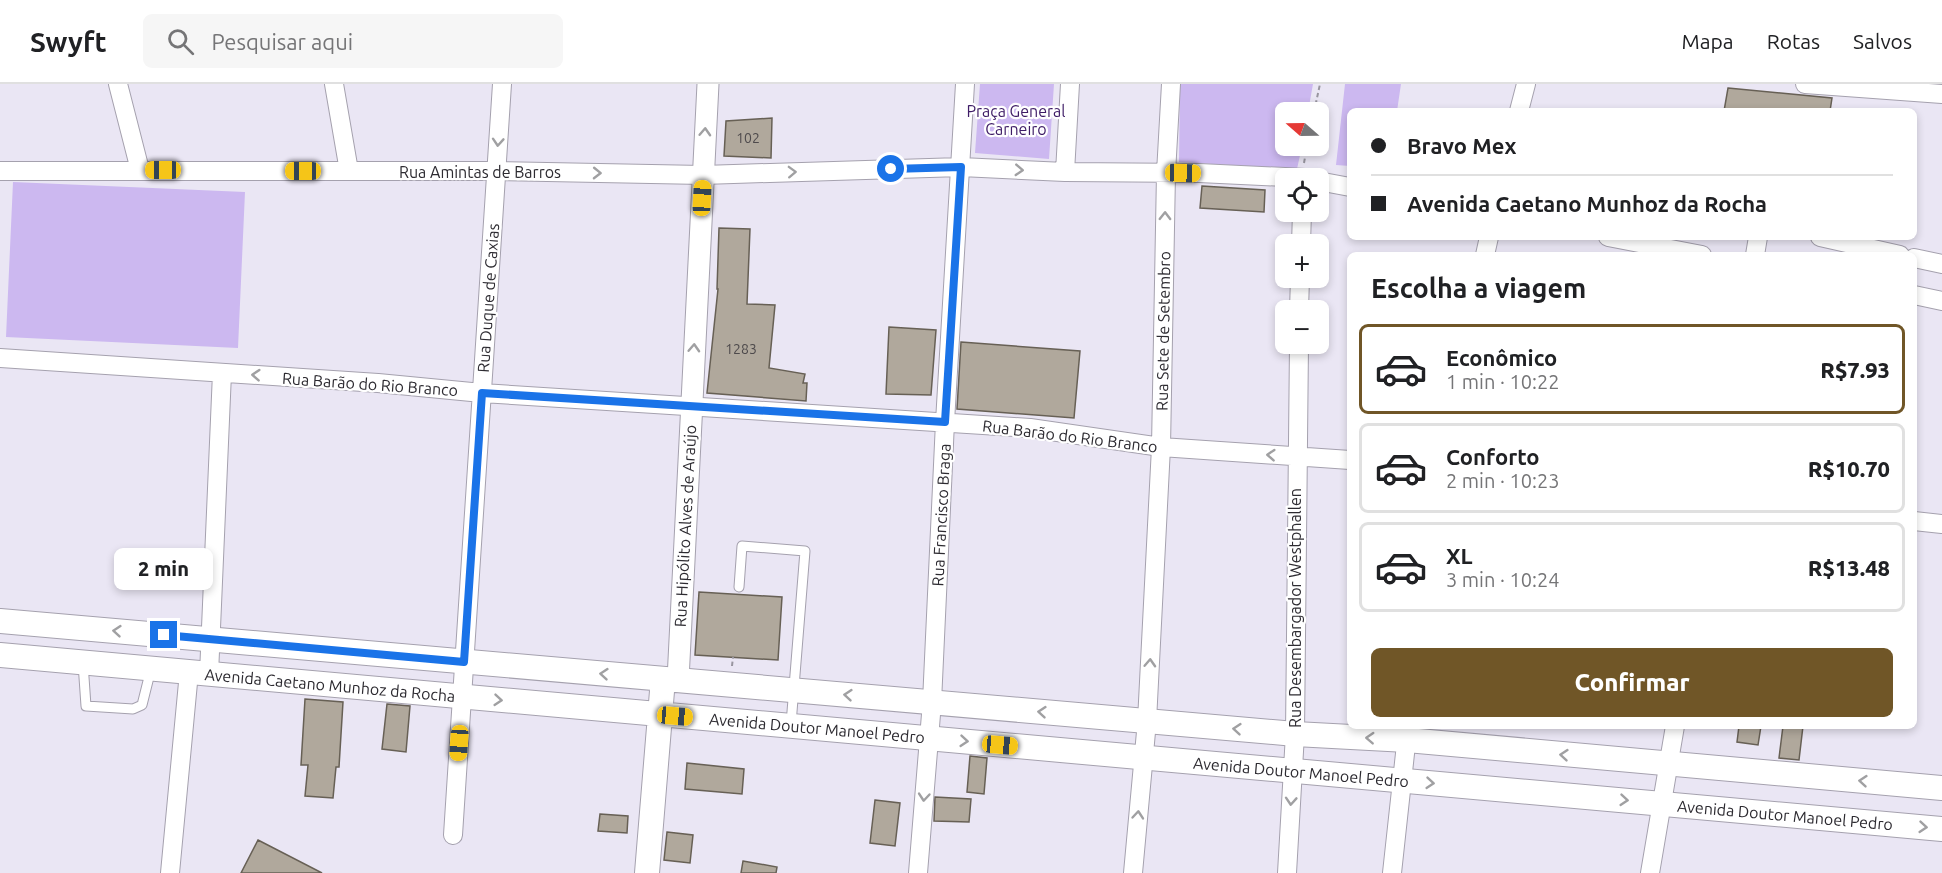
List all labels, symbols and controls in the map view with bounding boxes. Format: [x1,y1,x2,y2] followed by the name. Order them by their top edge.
[143,14,563,68] search box
[164,25,197,58] icon: search
[30,26,107,57] text: Swyft
[212,29,353,54] text: Pesquisar aqui
[1682,29,1734,53] text: Mapa
[1767,29,1820,53] text: Rotas
[1853,29,1912,53] text: Salvos
[967,102,1066,138] park label: Praça General Carneiro
[1275,102,1329,156] north arrow
[1275,102,1329,354] map controls
[699,128,712,137] one-way arrow
[736,130,760,146] house number: 102
[1407,133,1516,158] text: Bravo Mex
[492,138,505,147] one-way arrow
[877,155,904,182] route start
[145,161,181,179] car
[285,162,321,180] car
[399,163,561,181] street label: Rua Amintas de Barros
[1015,163,1024,176] one-way arrow
[1165,164,1201,182] car
[787,166,796,178] one-way arrow
[592,167,601,179] one-way arrow
[1275,168,1329,222] button: locate
[692,180,712,216] car
[1407,191,1767,216] text: Avenida Caetano Munhoz da Rocha
[1159,212,1172,221] one-way arrow
[474,223,502,373] street label: Rua Duque de Caxias
[1275,234,1329,288] button: +
[1153,251,1173,411] street label: Rua Sete de Setembro
[1371,273,1586,303] text: Escolha a viagem
[1275,300,1329,354] button: −
[725,341,757,357] house number: 1283
[1374,342,1428,396] icon: car
[687,344,700,353] one-way arrow
[1446,345,1557,370] text: Econômico
[1820,357,1890,382] text: R$7.93
[251,369,261,382] one-way arrow
[281,369,459,399] street label: Rua Barão do Rio Branco
[1446,370,1560,393] text: 1 min · 10:22
[981,416,1159,456] street label: Rua Barão do Rio Branco
[671,424,699,628] street label: Rua Hipólito Alves de Araújo
[1374,441,1428,495] icon: car
[928,443,954,587] street label: Rua Francisco Braga
[1446,444,1540,469] text: Conforto
[1266,449,1275,462] one-way arrow
[1808,456,1890,481] text: R$10.70
[1446,469,1560,492] text: 2 min · 10:23
[1286,488,1304,728] street label: Rua Desembargador Westphallen
[1374,540,1428,594] icon: car
[1446,543,1473,568] text: XL
[114,548,213,590] callout: 2 min
[1808,555,1890,580] text: R$13.48
[138,557,189,580] text: 2 min
[1446,568,1560,591] text: 3 min · 10:24
[150,621,177,648] route end
[113,625,122,638] one-way arrow
[1371,648,1893,717] button: Confirmar
[1143,658,1156,667] one-way arrow
[204,665,456,705] street label: Avenida Caetano Munhoz da Rocha
[600,668,609,681] one-way arrow
[844,689,853,702] one-way arrow
[493,693,502,706] one-way arrow
[656,705,694,727] car
[1038,706,1047,719] one-way arrow
[708,710,926,746] street label: Avenida Doutor Manoel Pedro
[1232,723,1241,736] one-way arrow
[449,724,469,762] car
[1365,732,1374,745] one-way arrow
[959,734,968,747] one-way arrow
[981,734,1019,756] car
[1559,748,1568,761] one-way arrow
[1192,754,1410,790] street label: Avenida Doutor Manoel Pedro
[1858,775,1867,788] one-way arrow
[1425,776,1434,789] one-way arrow
[918,792,931,801] one-way arrow
[1620,793,1629,806] one-way arrow
[1285,796,1298,805] one-way arrow
[1676,797,1894,833] street label: Avenida Doutor Manoel Pedro
[1131,811,1144,820] one-way arrow
[1918,820,1927,833] one-way arrow

